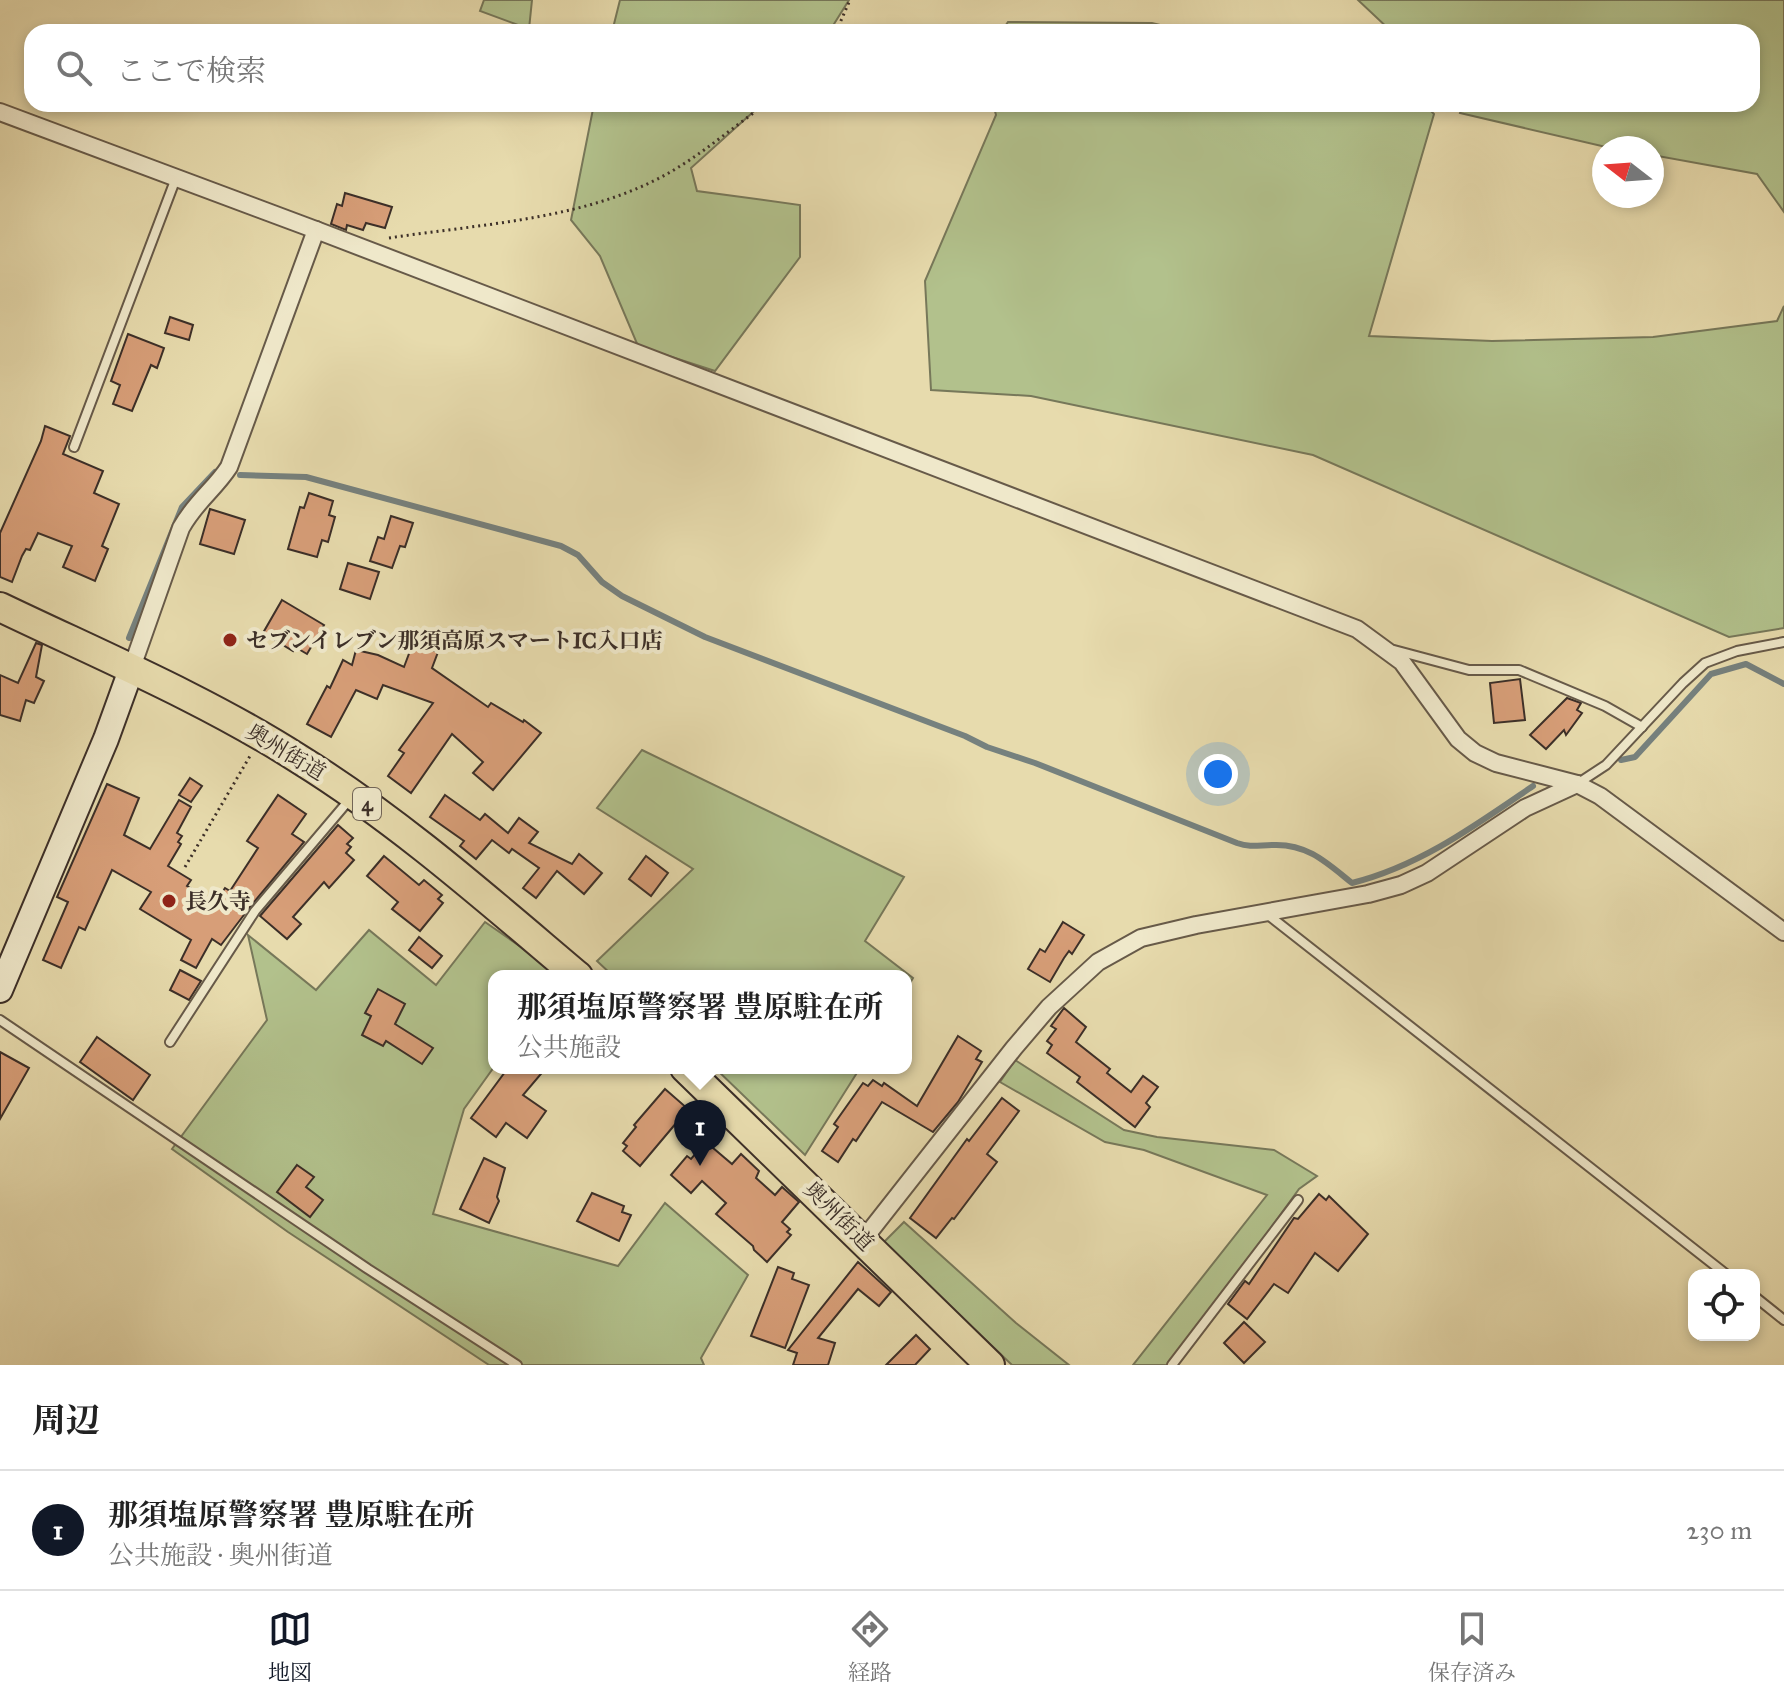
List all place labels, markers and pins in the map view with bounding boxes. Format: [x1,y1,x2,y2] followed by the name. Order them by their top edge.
[246,627,663,654] place label: セブンイレブン那須高原スマートIC入口店
[221,631,239,649] marker: セブンイレブン那須高原スマートIC入口店
[185,888,251,915] place label: 長久寺
[160,892,178,910] marker: 長久寺
[674,1100,726,1166] pin: 1

